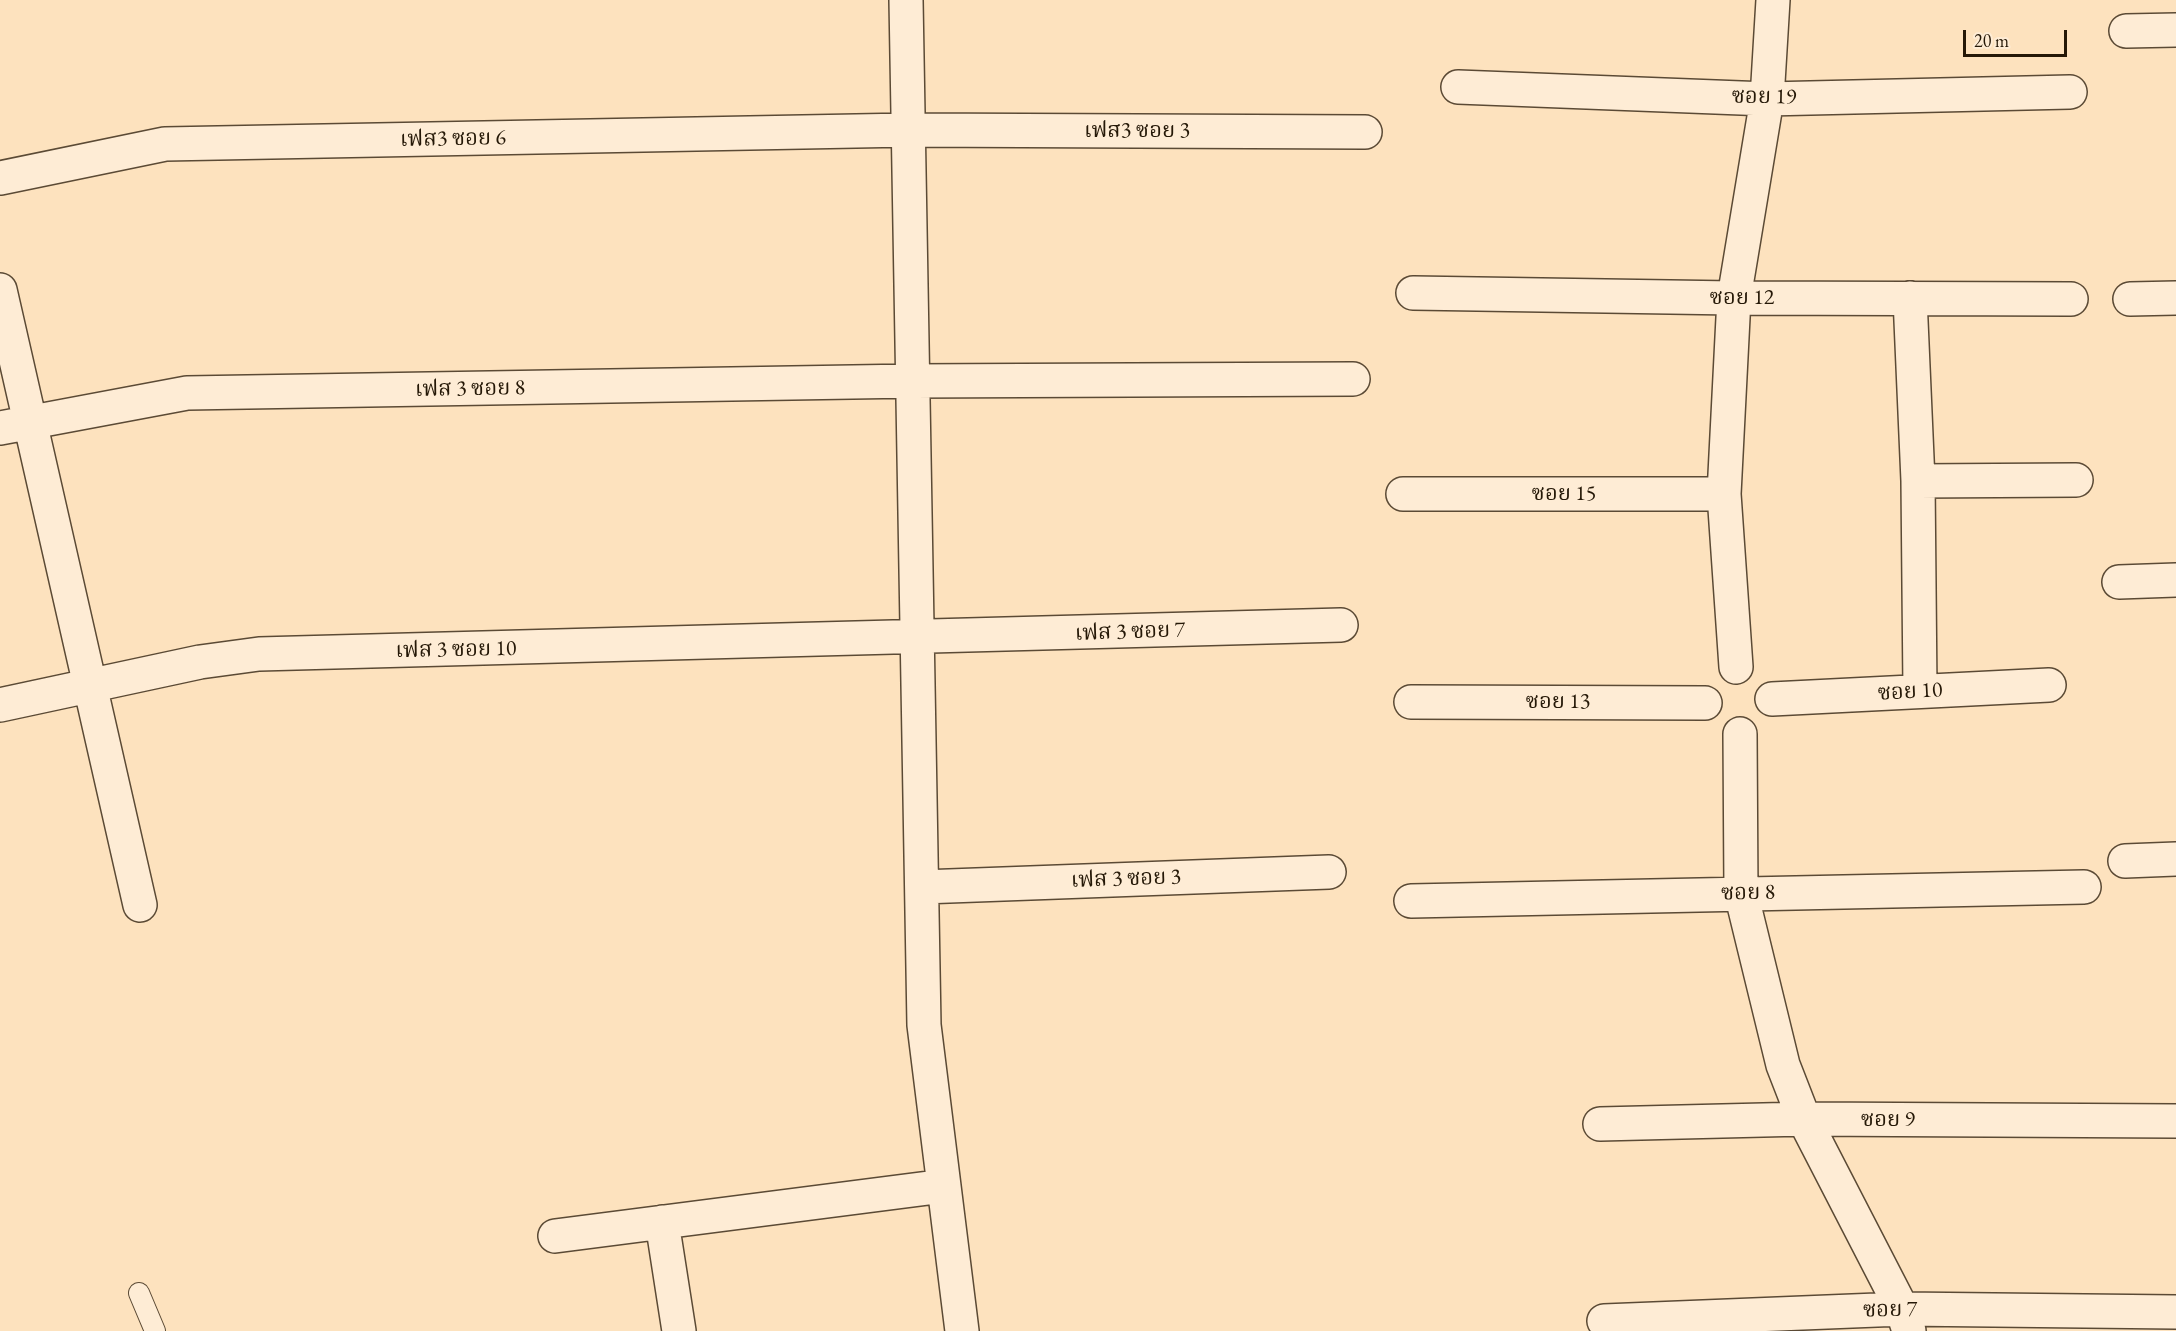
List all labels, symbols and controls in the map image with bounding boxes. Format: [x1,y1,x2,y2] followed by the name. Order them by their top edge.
[1966,18,2070,56] scale bar
[1974,29,2009,52] text: 20 m
[1731,83,1797,111] street label: ซอย 19
[1084,118,1190,144] street label: เฟส3 ซอย 3
[400,125,506,153] street label: เฟส3 ซอย 6
[1710,285,1774,311] street label: ซอย 12
[415,375,525,403] street label: เฟส 3 ซอย 8
[1532,481,1596,507] street label: ซอย 15
[1074,617,1186,647] street label: เฟส 3 ซอย 7
[395,636,517,664] street label: เฟส 3 ซอย 10
[1877,677,1943,707] street label: ซอย 10
[1526,689,1590,715] street label: ซอย 13
[1070,864,1182,894] street label: เฟส 3 ซอย 3
[1721,879,1775,907] street label: ซอย 8
[1861,1107,1915,1133] street label: ซอย 9
[1863,1296,1917,1324] street label: ซอย 7

